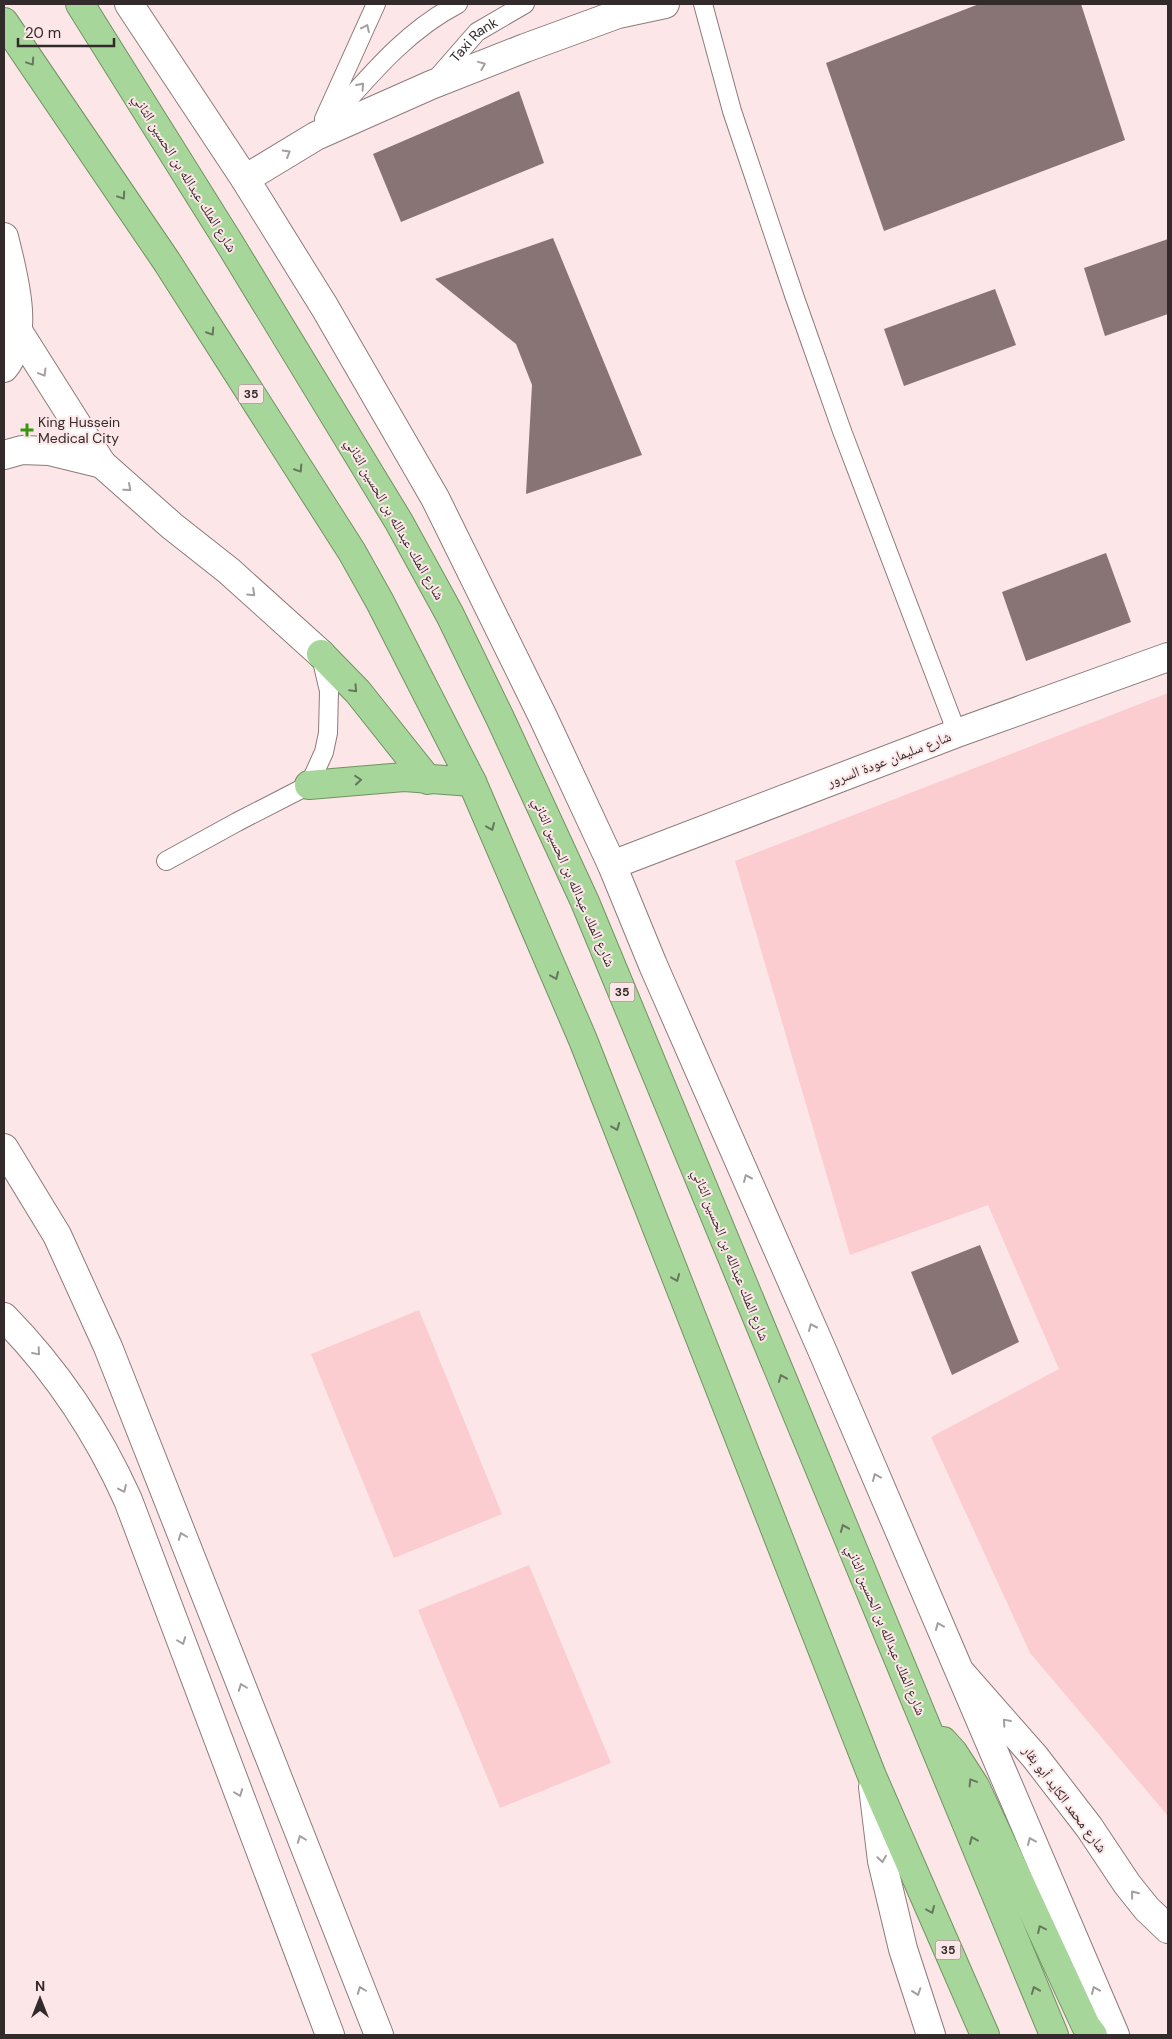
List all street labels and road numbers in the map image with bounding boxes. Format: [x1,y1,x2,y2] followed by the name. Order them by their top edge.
[446,13,501,66] street label: Taxi Rank
[127,90,241,257] street label: شارع الملك عبدالله بن الحسين الثاني
[238,384,264,404] road number: 35
[339,435,449,604] street label: شارع الملك عبدالله بن الحسين الثاني
[824,727,954,792] street label: شارع سليمان عودة السرور
[526,795,620,970] street label: شارع الملك عبدالله بن الحسين الثاني
[610,982,634,1002] road number: 35
[686,1167,774,1344] street label: شارع الملك عبدالله بن الحسين الثاني
[840,1542,930,1719] street label: شارع الملك عبدالله بن الحسين الثاني
[1018,1741,1111,1857] street label: شارع محمد الكايد أبو بقار
[936,1940,960,1960] road number: 35

